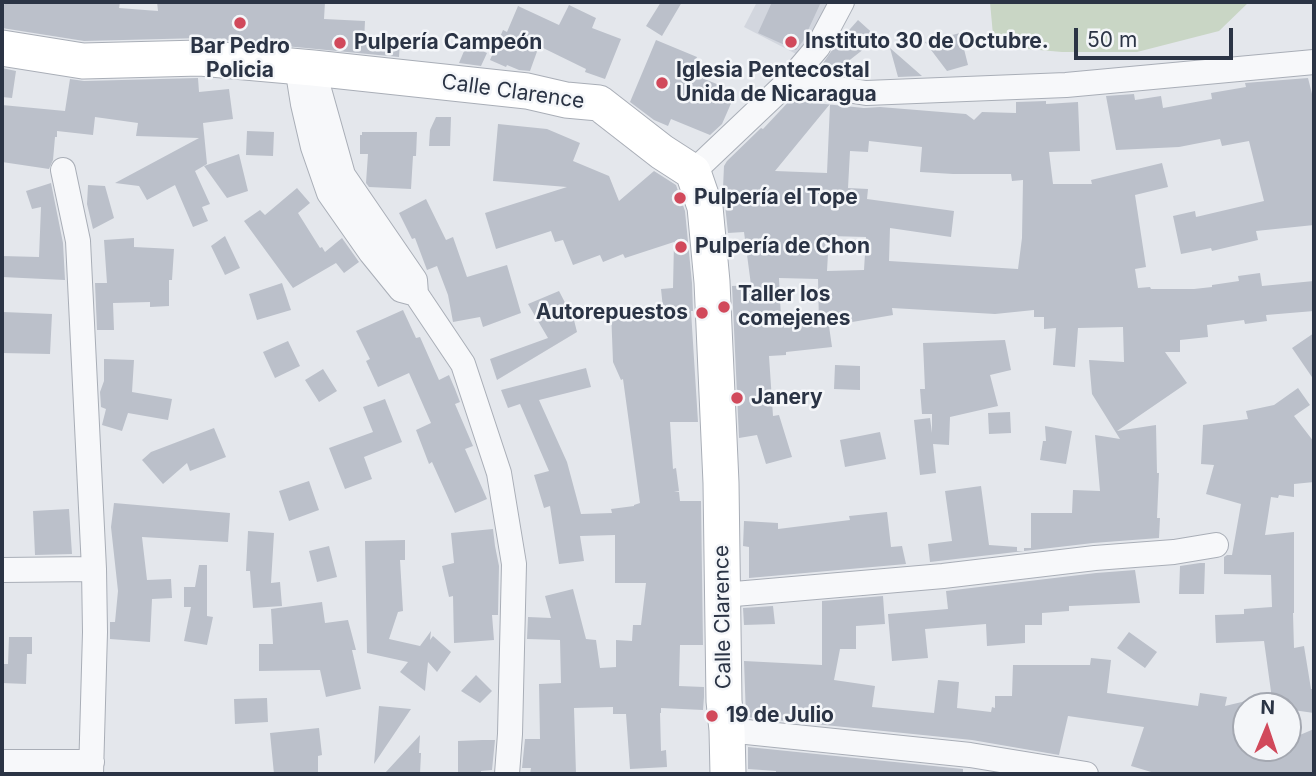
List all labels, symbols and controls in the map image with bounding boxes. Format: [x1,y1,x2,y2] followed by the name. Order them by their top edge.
[1078,14,1237,58] scale bar
[232,15,248,31] marker: Bar Pedro Policia
[1087,27,1137,52] text: 50 m
[805,29,1049,55] place label: Instituto 30 de Octubre.
[354,30,542,56] place label: Pulpería Campeón
[190,34,290,84] place label: Bar Pedro Policia
[783,34,799,50] marker: Instituto 30 de Octubre.
[332,35,348,51] marker: Pulpería Campeón
[676,58,877,108] place label: Iglesia Pentecostal Unida de Nicaragua
[440,69,586,115] street label: Calle Clarence
[654,75,670,91] marker: Iglesia Pentecostal Unida de Nicaragua
[694,185,858,211] place label: Pulpería el Tope
[672,190,688,206] marker: Pulpería el Tope
[695,234,870,260] place label: Pulpería de Chon
[673,239,689,255] marker: Pulpería de Chon
[738,282,850,332] place label: Taller los comejenes
[716,299,732,315] marker: Taller los comejenes
[536,300,688,326] place label: Autorepuestos
[694,305,710,321] marker: Autorepuestos
[751,385,823,411] place label: Janery
[729,390,745,406] marker: Janery
[709,545,737,689] street label: Calle Clarence
[1232,692,1302,762] north arrow
[1260,696,1275,719] text: N
[726,703,834,729] place label: 19 de Julio
[704,708,720,724] marker: 19 de Julio

